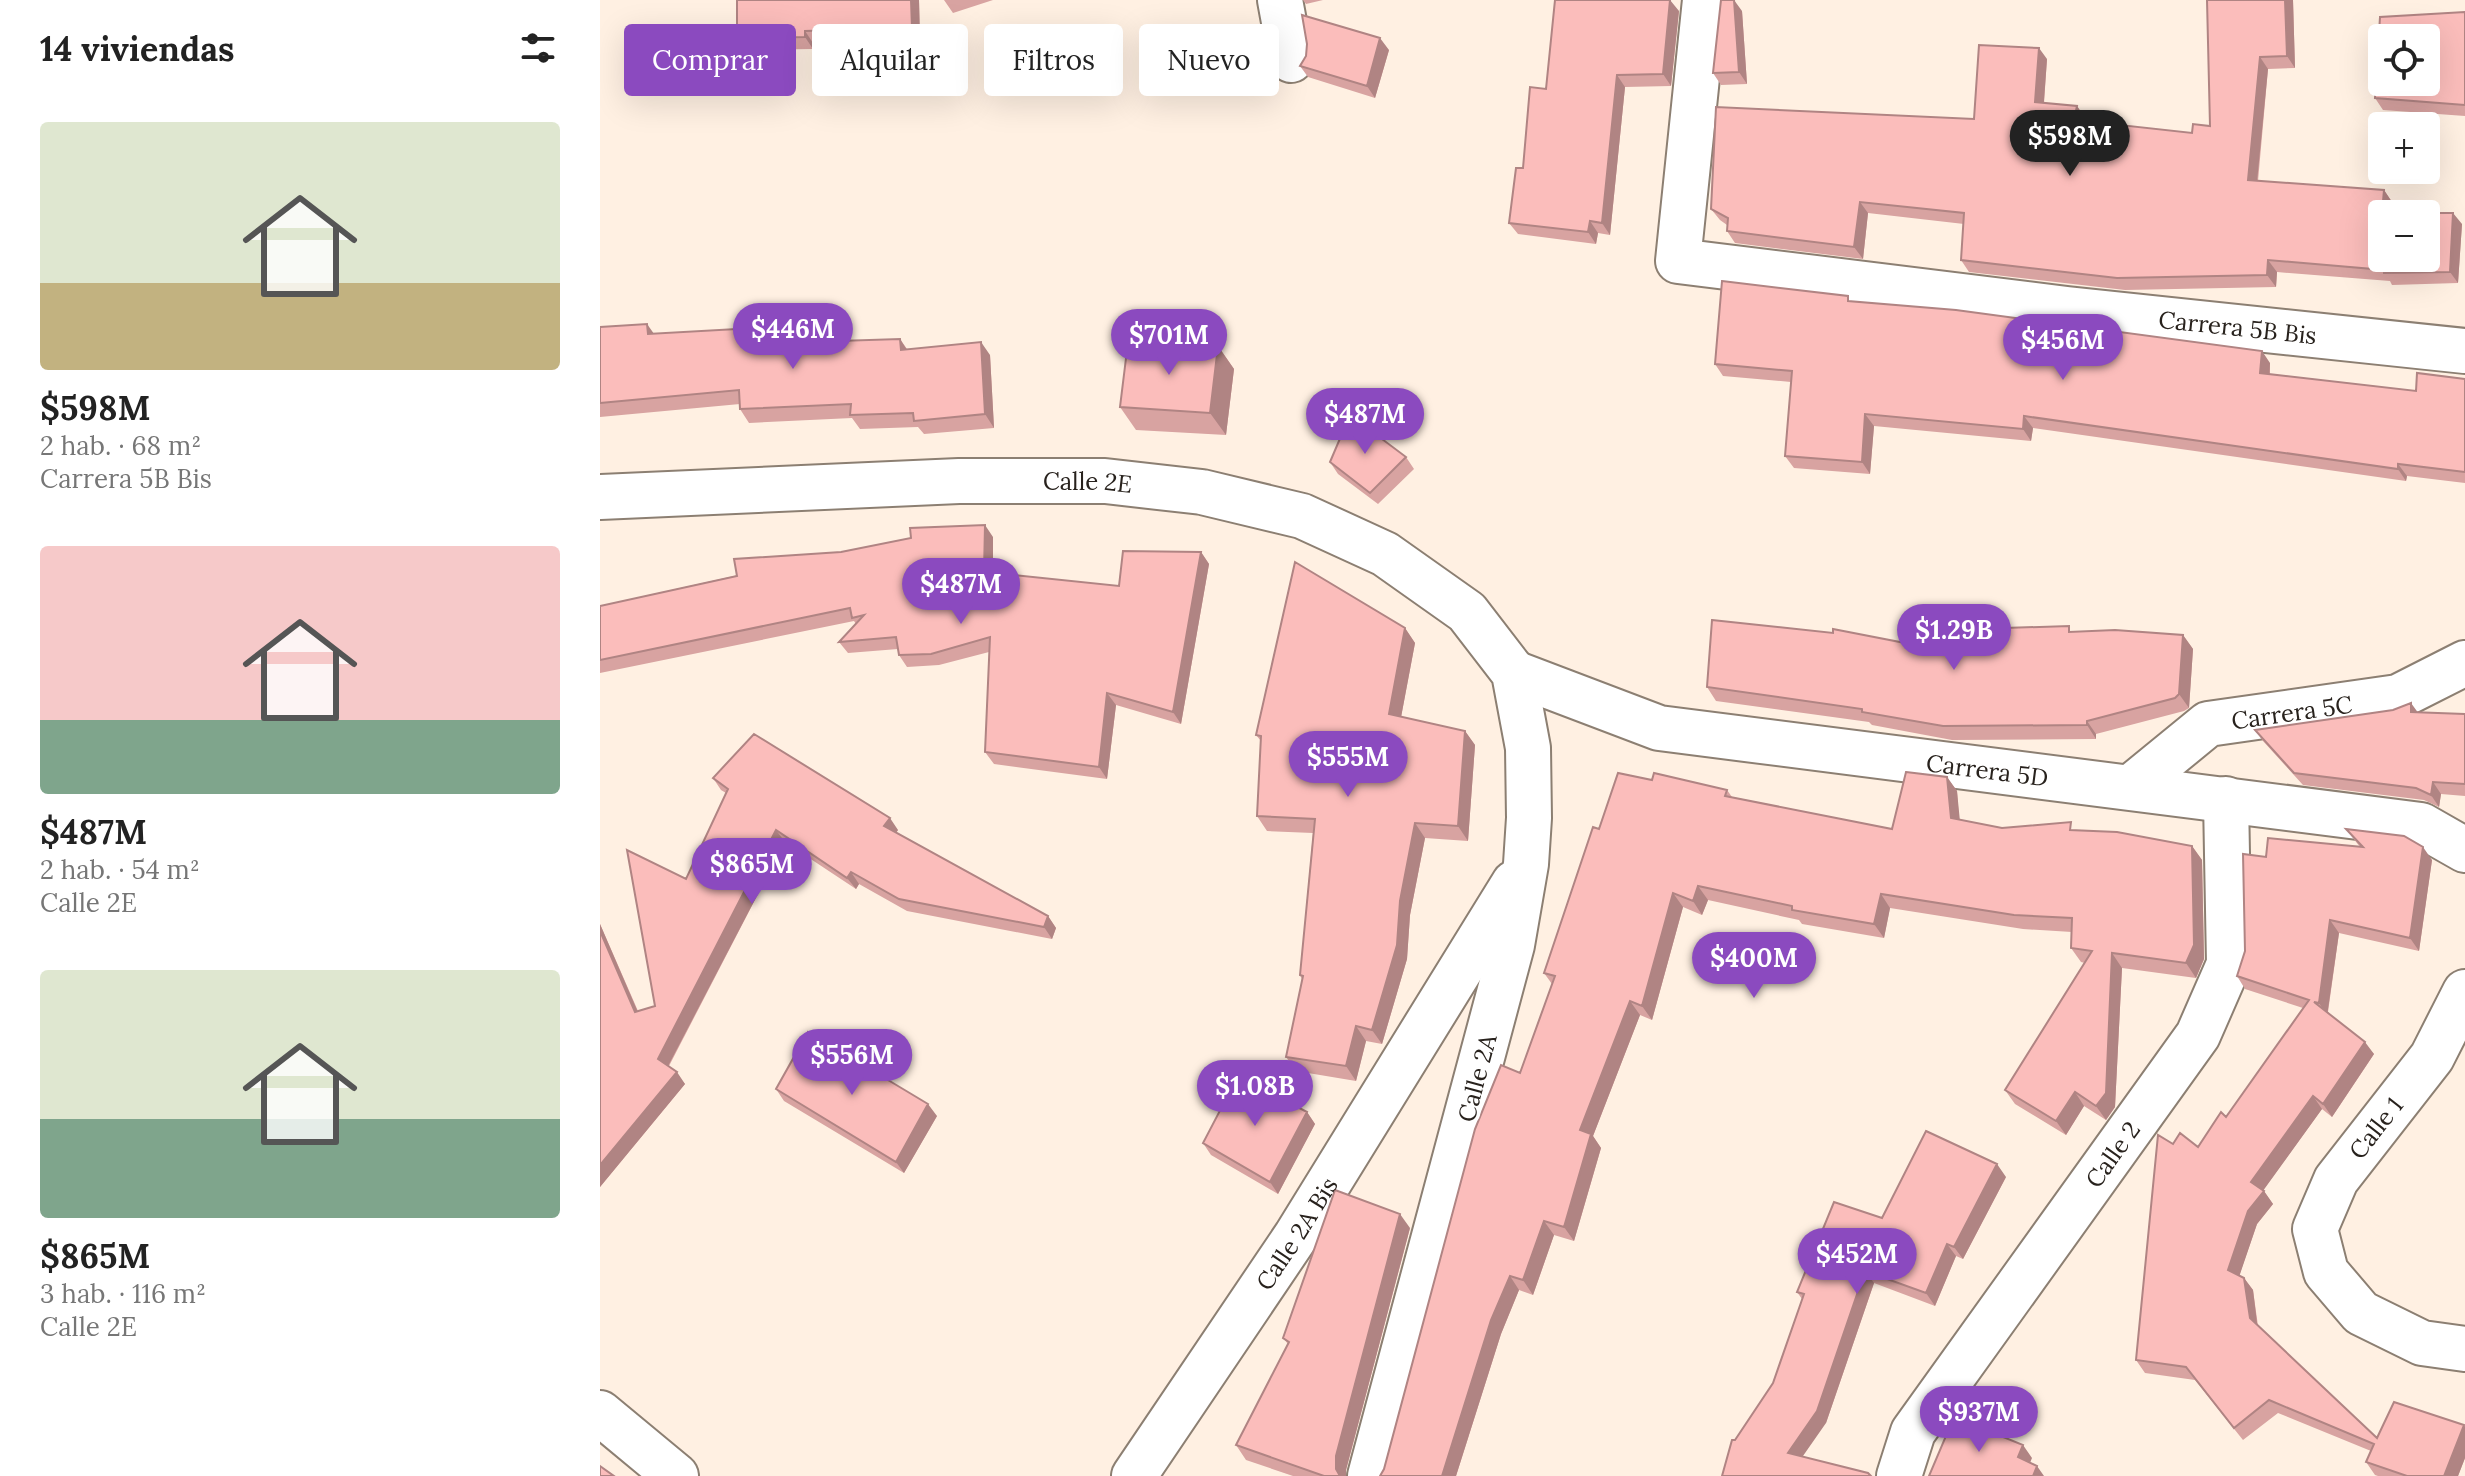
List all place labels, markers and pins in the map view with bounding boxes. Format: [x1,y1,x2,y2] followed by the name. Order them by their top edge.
[2014,110,2126,178] pin: $598M
[737,303,849,371] pin: $446M
[1113,309,1225,377] pin: $701M
[2007,314,2119,382] pin: $456M
[1309,388,1421,456] pin: $487M
[905,558,1017,626] pin: $487M
[1889,604,2019,672] pin: $1.29B
[1292,731,1404,799] pin: $555M
[696,838,808,906] pin: $865M
[1698,932,1810,1000] pin: $400M
[796,1029,908,1097] pin: $556M
[1190,1060,1320,1128] pin: $1.08B
[1801,1228,1913,1296] pin: $452M
[1923,1386,2035,1454] pin: $937M

